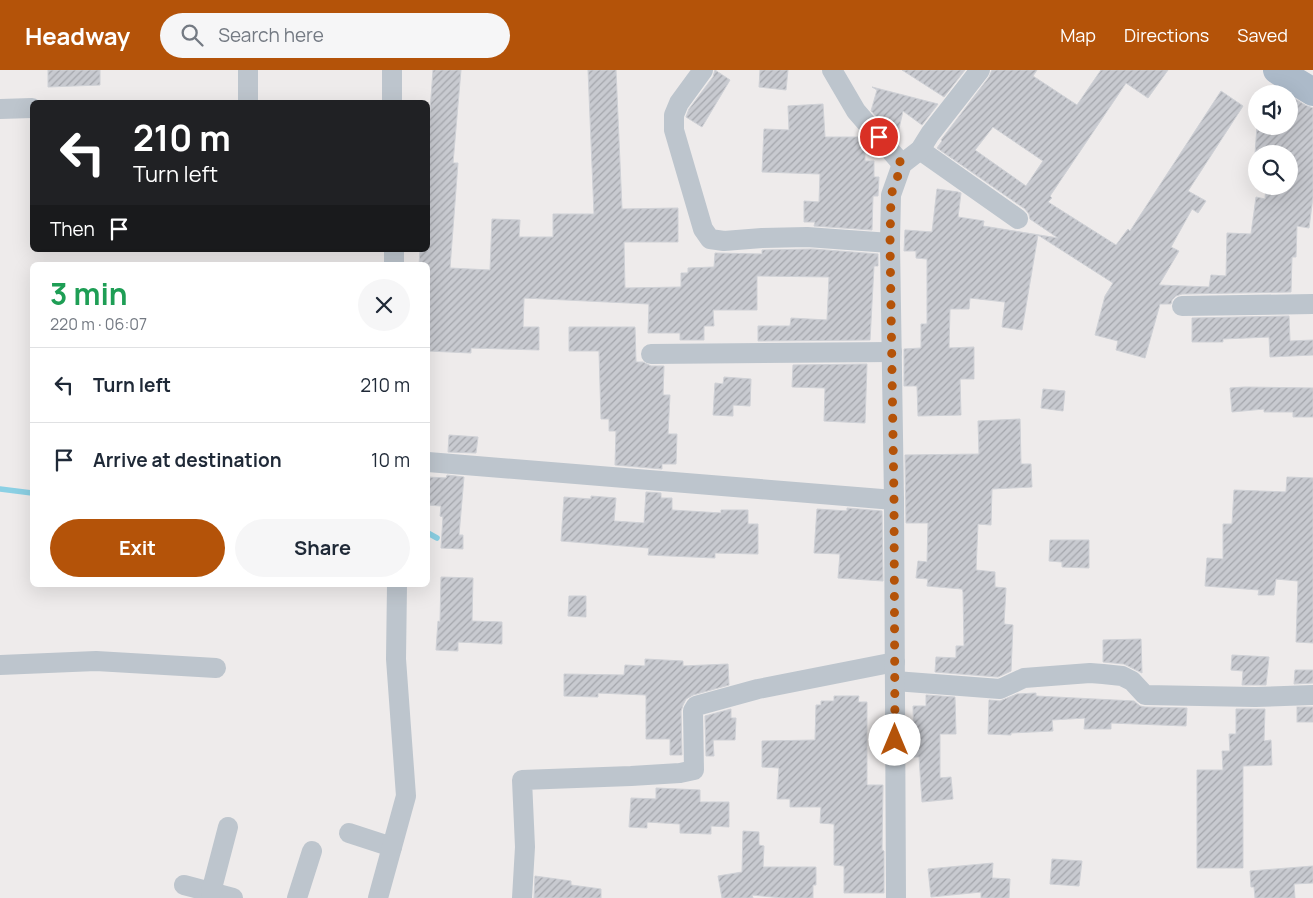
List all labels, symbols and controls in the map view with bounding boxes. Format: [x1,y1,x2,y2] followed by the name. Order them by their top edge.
[160,13,510,58] search box
[25,19,130,52] text: Headway
[178,21,206,49] icon: search
[218,22,324,48] text: Search here
[1060,23,1096,47] text: Map
[1124,23,1209,47] text: Directions
[1237,23,1288,47] text: Saved
[1248,85,1298,195] map controls
[1248,85,1298,135] button: sound
[133,114,231,162] text: 210 m
[858,116,900,158] pin
[50,120,115,185] icon: left
[865,123,893,151] icon: arrive
[1248,145,1298,195] button: search
[133,159,218,189] text: Turn left
[105,215,133,243] icon: arrive
[50,216,95,242] text: Then
[50,273,128,314] text: 3 min
[358,279,410,331] button: close
[50,313,147,335] text: 220 m · 06:07
[50,371,78,399] icon: left
[93,372,171,398] text: Turn left
[360,372,410,398] text: 210 m
[50,446,78,474] icon: arrive
[93,447,282,473] text: Arrive at destination
[371,447,410,473] text: 10 m
[50,519,225,577] button: Exit
[235,519,410,577] button: Share
[868,713,920,765] position arrow

